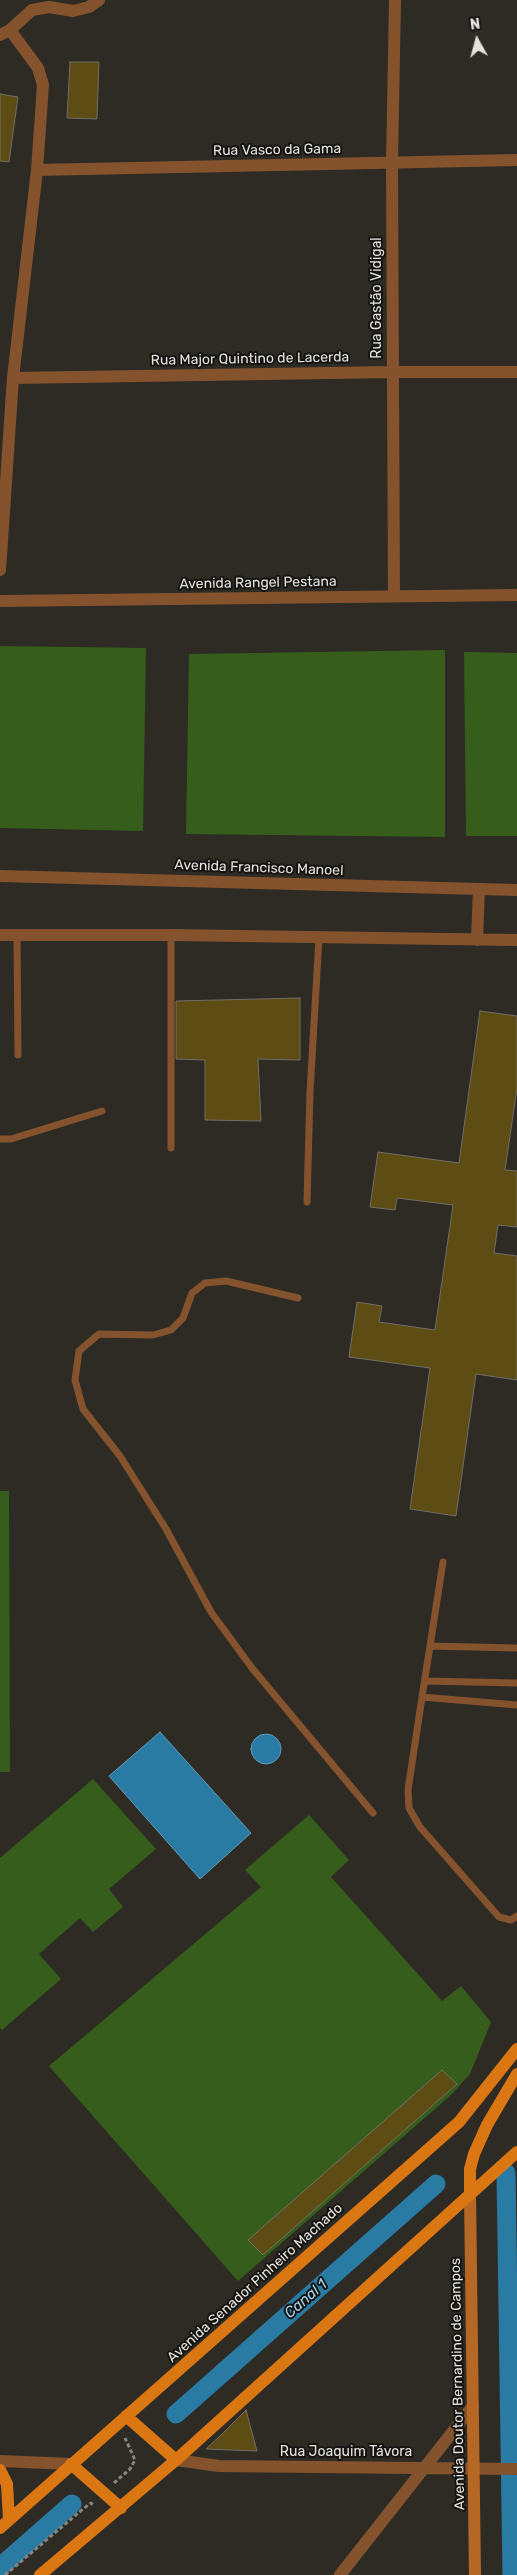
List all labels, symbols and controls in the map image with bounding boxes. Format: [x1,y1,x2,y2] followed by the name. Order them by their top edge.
[452,15,502,65] north arrow
[469,16,481,34] text: N
[213,140,341,160] street label: Rua Vasco da Gama
[369,237,385,359] street label: Rua Gastão Vidigal
[151,349,349,369] street label: Rua Major Quintino de Lacerda
[179,573,337,593] street label: Avenida Rangel Pestana
[174,857,344,879] street label: Avenida Francisco Manoel
[164,2200,346,2366] street label: Avenida Senador Pinheiro Machado
[447,2258,469,2510] street label: Avenida Doutor Bernardino de Campos
[281,2276,331,2322] water label: Canal 1
[280,2444,412,2460] street label: Rua Joaquim Távora

